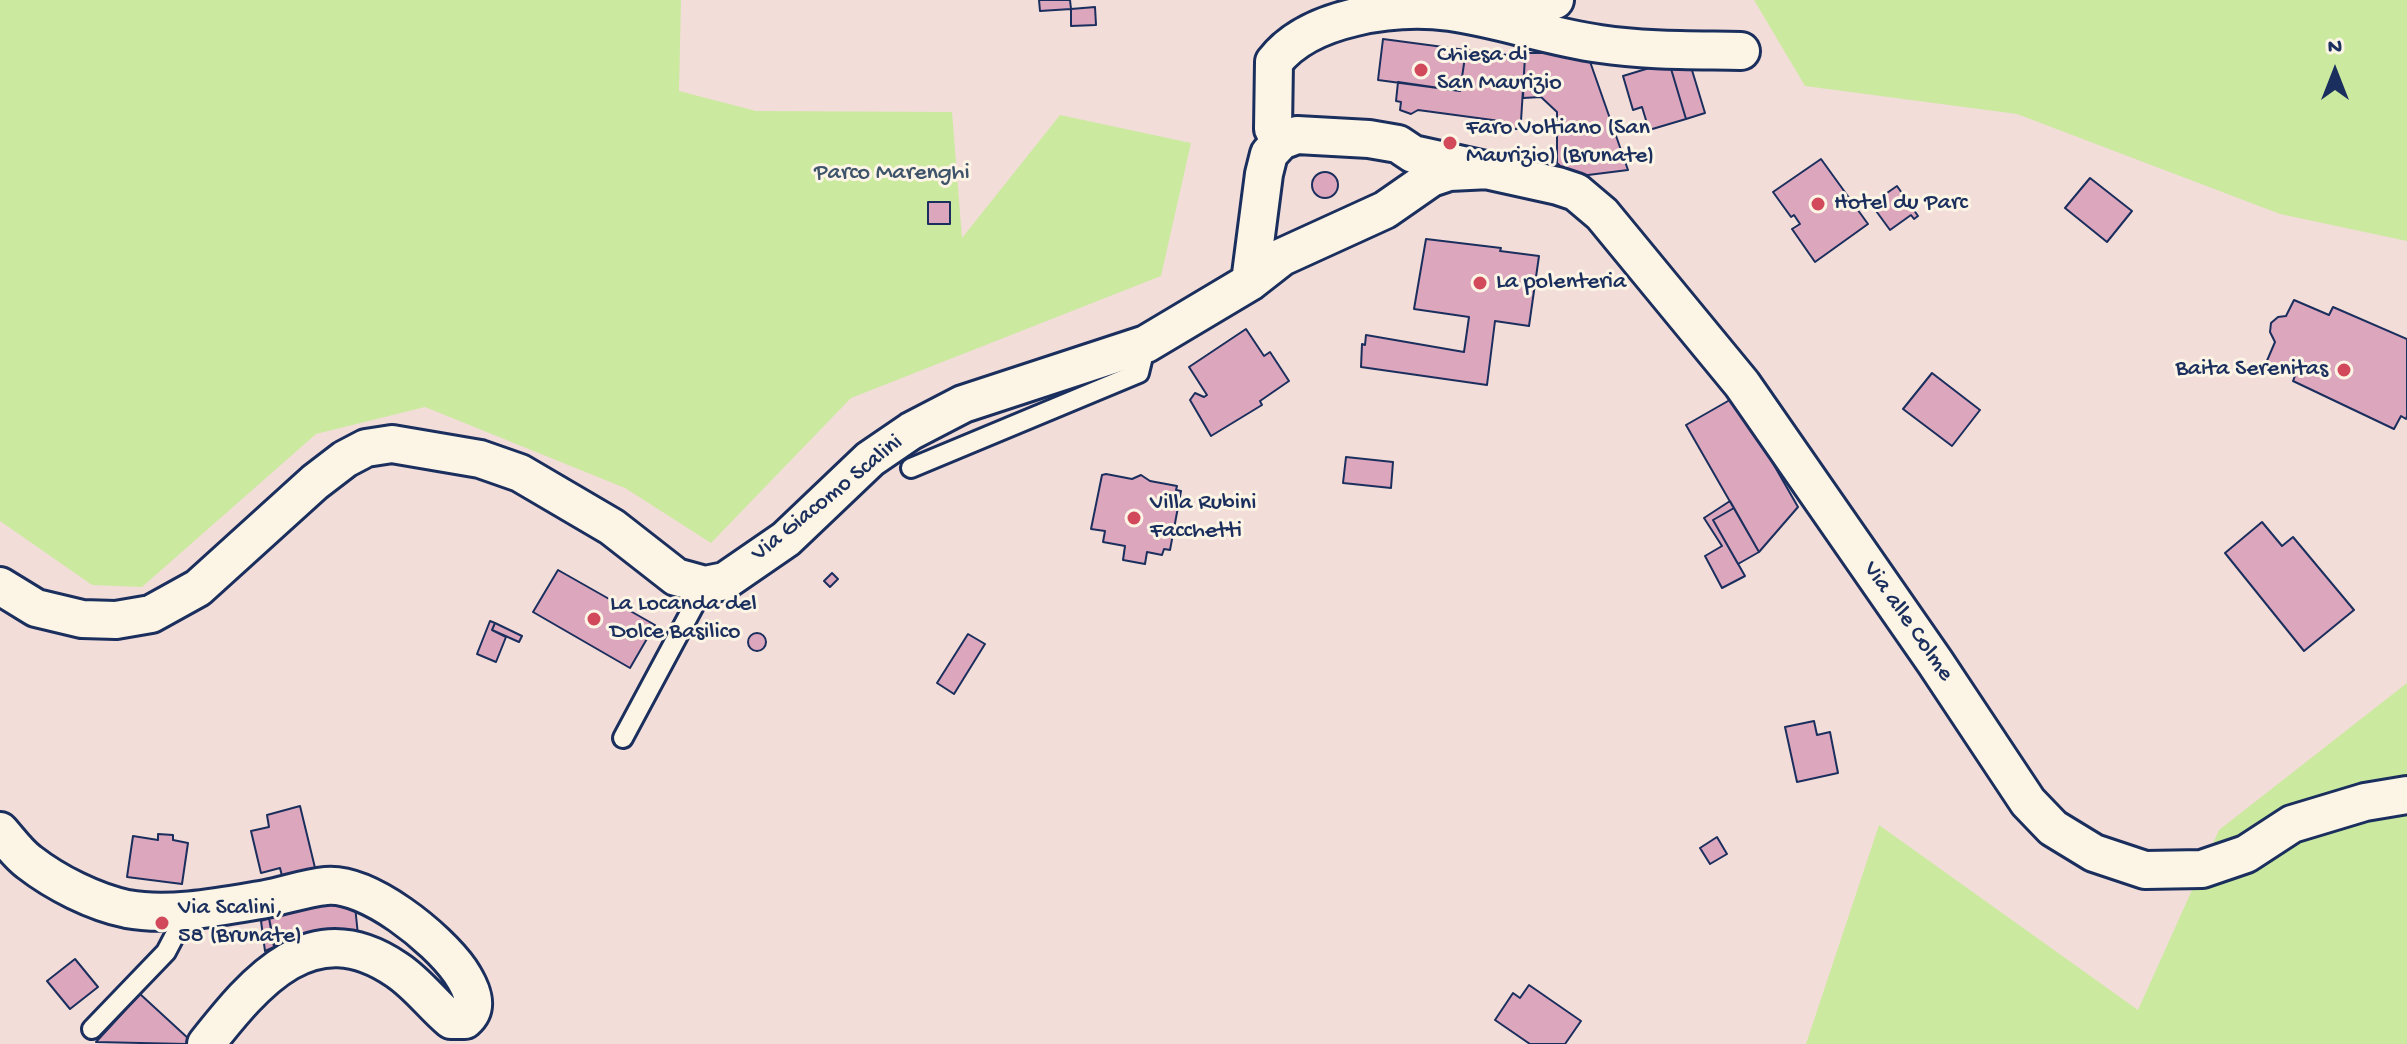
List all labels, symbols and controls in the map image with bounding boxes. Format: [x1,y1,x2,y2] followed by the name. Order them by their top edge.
[2295,32,2375,112] north arrow
[2328,35,2342,61] text: N
[1437,42,1562,98] place label: Chiesa di San Maurizio
[1412,61,1430,79] marker: Chiesa di San Maurizio
[1466,115,1654,171] place label: Faro Voltiano (San Maurizio) (Brunate)
[1441,134,1459,152] marker: Faro Voltiano (San Maurizio) (Brunate)
[814,160,970,188] park label: Parco Marenghi
[1834,190,1968,218] place label: Hotel du Parc
[1809,195,1827,213] marker: Hotel du Parc
[1496,269,1626,297] place label: La polenteria
[1471,274,1489,292] marker: La polenteria
[2175,356,2328,384] place label: Baita Serenitas
[2335,361,2353,379] marker: Baita Serenitas
[746,429,910,569] street label: Via Giacomo Scalini
[1150,490,1256,546] place label: Villa Rubini Facchetti
[1125,509,1143,527] marker: Villa Rubini Facchetti
[1855,557,1959,687] street label: Via alle Colme
[610,591,757,647] place label: La Locanda del Dolce Basilico
[585,610,603,628] marker: La Locanda del Dolce Basilico
[178,895,302,951] place label: Via Scalini, 58 (Brunate)
[153,914,171,932] marker: Via Scalini, 58 (Brunate)

